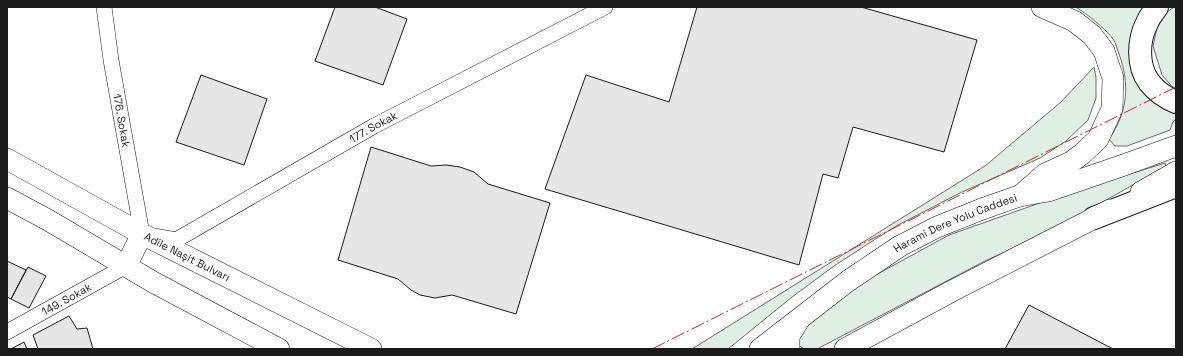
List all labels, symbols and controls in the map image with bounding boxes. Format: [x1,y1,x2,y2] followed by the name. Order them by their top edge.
[110,93,133,149] street label: 176. Sokak
[346,108,400,146] street label: 177. Sokak
[891,190,1019,255] street label: Harami Dere Yolu Caddesi
[142,229,233,284] street label: Adile Naşit Bulvarı
[39,280,94,318] street label: 149. Sokak

